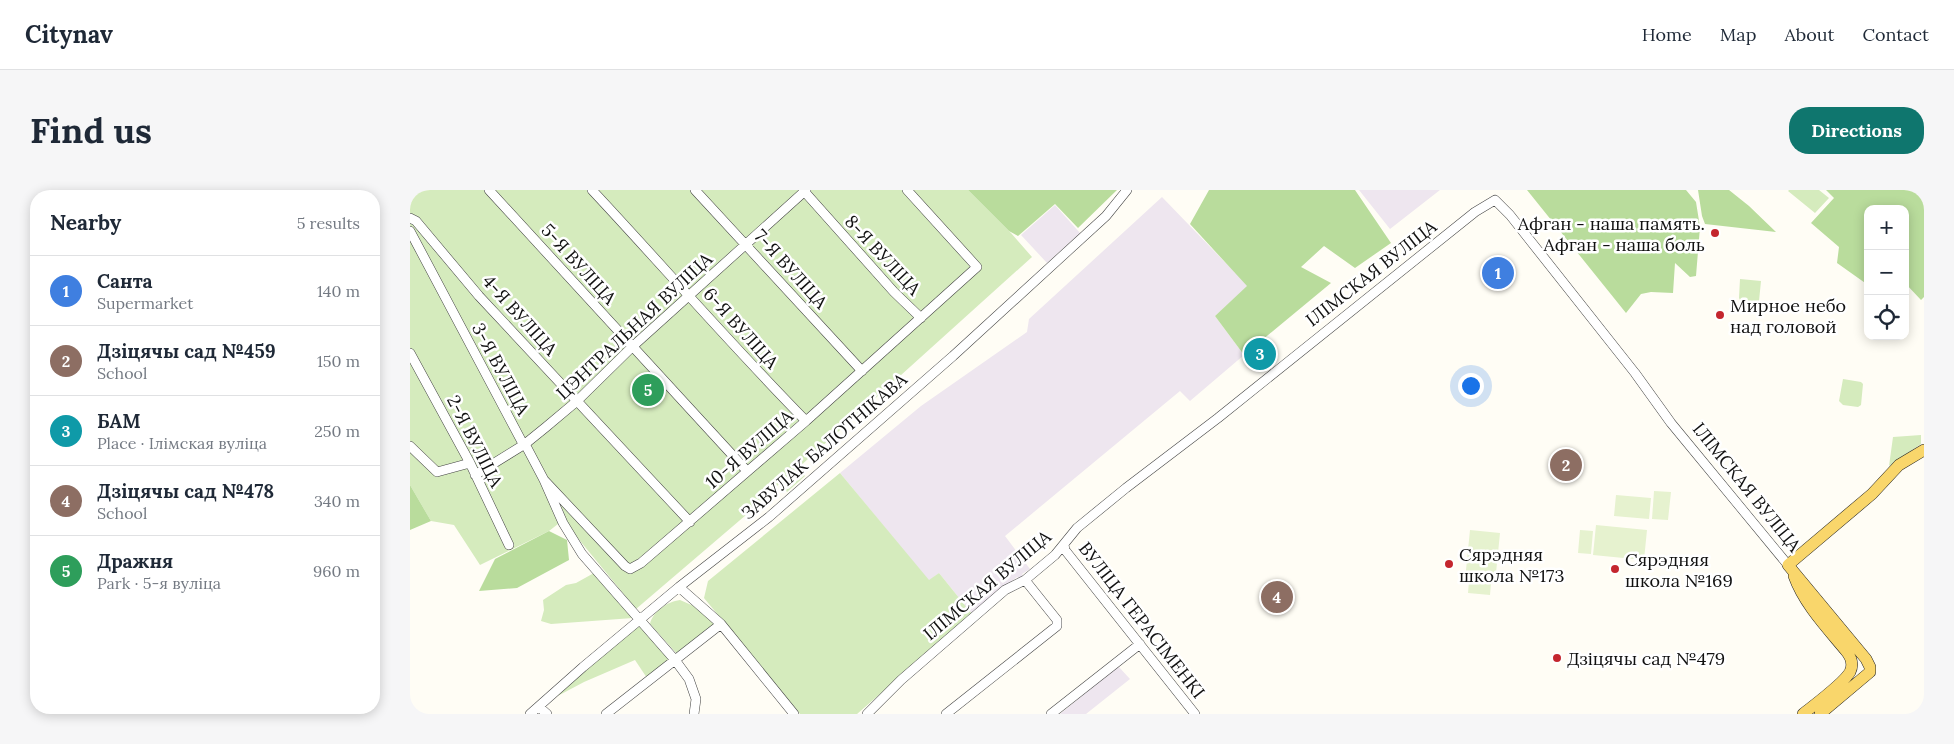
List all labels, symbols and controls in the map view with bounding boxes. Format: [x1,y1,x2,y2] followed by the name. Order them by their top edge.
[25,19,113,50] text: Citynav
[1642,23,1692,46] text: Home
[1720,23,1756,46] text: Map
[1784,23,1834,46] text: About
[1862,23,1929,46] text: Contact
[1789,107,1924,154] button: Directions
[30,108,152,153] text: Find us
[1864,205,1909,340] map controls
[1864,205,1909,250] button: +
[50,209,121,236] text: Nearby
[840,210,926,300] street label: 8-Я ВУЛІЦА
[1517,212,1705,256] place label: Афган - наша память. Афган - наша боль
[297,213,360,233] text: 5 results
[1301,214,1442,331] street label: ІЛІМСКАЯ ВУЛІЦА
[537,219,622,310] street label: 5-Я ВУЛІЦА
[749,224,833,314] street label: 7-Я ВУЛІЦА
[1709,227,1721,239] marker: Афган - наша память. Афган - наша боль
[551,247,717,404] street label: ЦЭНТРАЛЬНАЯ ВУЛІЦА
[1864,250,1909,295] button: −
[1482,254,1514,292] pin: 1
[97,269,153,293] text: Санта
[478,270,563,361] street label: 4-Я ВУЛІЦА
[63,281,69,301] text: 1
[317,281,360,301] text: 140 m
[698,283,784,374] street label: 6-Я ВУЛІЦА
[97,293,193,313] text: Supermarket
[1730,294,1846,338] place label: Мирное небо над головой
[1864,295,1909,340] button: locate
[1714,309,1726,321] marker: Мирное небо над головой
[467,319,535,420] street label: 3-Я ВУЛІЦА
[1244,335,1276,373] pin: 3
[97,339,276,363] text: Дзіцячы сад №459
[62,351,70,371] text: 2
[317,351,360,371] text: 150 m
[97,363,147,383] text: School
[737,367,912,524] street label: ЗАВУЛАК БАЛОТНІКАВА
[632,371,664,409] pin: 5
[1458,373,1484,399] your location
[442,391,508,492] street label: 2-Я ВУЛІЦА
[700,404,798,493] street label: 10-Я ВУЛІЦА
[97,409,141,433] text: БАМ
[1688,418,1807,557] street label: ІЛІМСКАЯ ВУЛІЦА
[62,421,70,441] text: 3
[314,421,360,441] text: 250 m
[97,433,267,453] text: Place · Ілімская вуліца
[1550,446,1582,484] pin: 2
[97,479,274,503] text: Дзіцячы сад №478
[62,491,70,511] text: 4
[314,491,360,511] text: 340 m
[97,503,147,523] text: School
[918,524,1056,645] street label: ІЛІМСКАЯ ВУЛІЦА
[1074,537,1210,703] street label: ВУЛІЦА ГЕРАСІМЕНКІ
[1459,543,1564,587] place label: Сярэдняя школа №173
[1625,548,1733,592] place label: Сярэдняя школа №169
[97,549,173,573] text: Дражня
[1443,558,1455,570] marker: Сярэдняя школа №173
[62,561,70,581] text: 5
[313,561,360,581] text: 960 m
[1609,563,1621,575] marker: Сярэдняя школа №169
[97,573,221,593] text: Park · 5-я вуліца
[1261,578,1293,616] pin: 4
[1567,647,1725,670] place label: Дзіцячы сад №479
[1551,652,1563,664] marker: Дзіцячы сад №479

